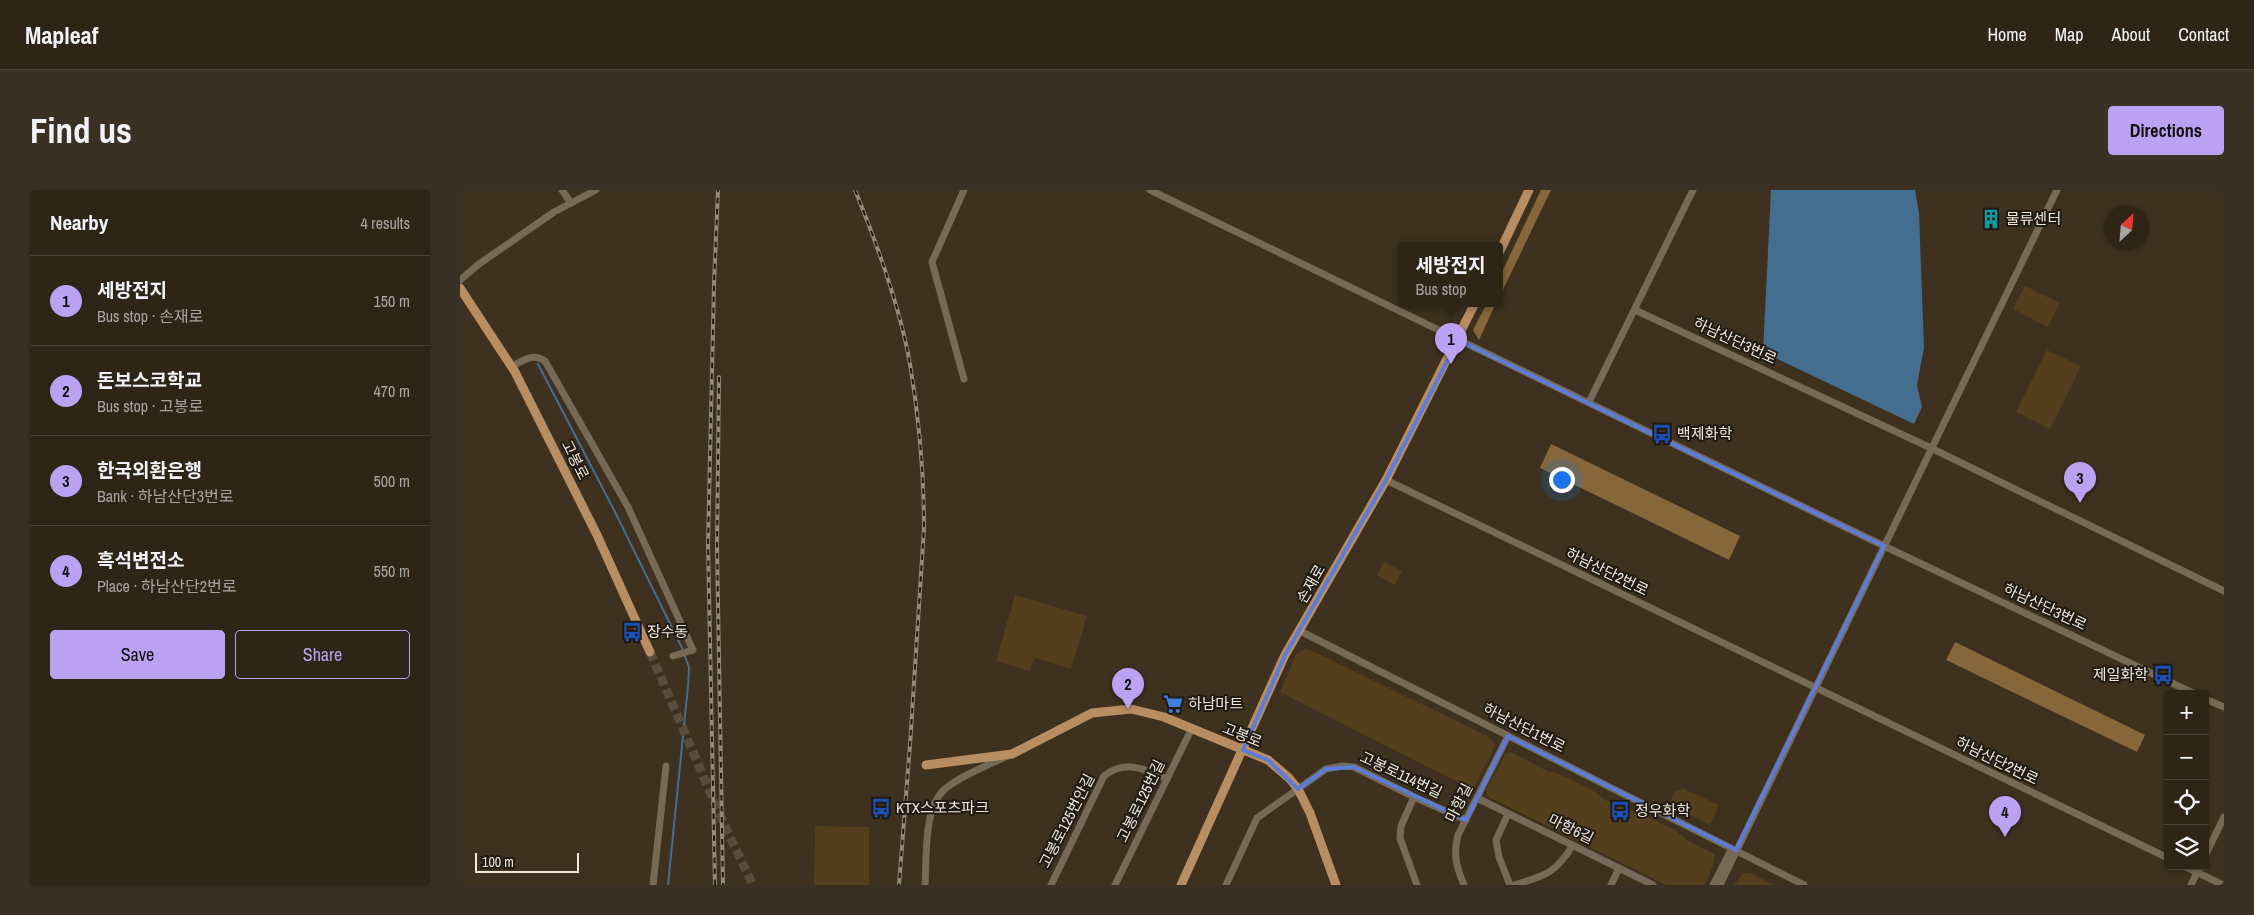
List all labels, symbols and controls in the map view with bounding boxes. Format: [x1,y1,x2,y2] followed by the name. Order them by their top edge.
[25,19,98,51] text: Mapleaf
[1987,22,2027,47] text: Home
[2055,22,2084,47] text: Map
[2112,22,2150,47] text: About
[2178,22,2229,47] text: Contact
[2108,106,2224,155] button: Directions
[30,107,132,154] text: Find us
[2104,205,2149,250] north arrow
[50,208,108,237] text: Nearby
[1980,208,2002,230] building icon: 물류센터
[2006,208,2061,229] place label: 물류센터
[360,212,410,234] text: 4 results
[1398,242,1503,307] popup
[1416,252,1485,278] text: 세방전지
[97,277,167,303] text: 세방전지
[1416,278,1467,300] text: Bus stop
[62,290,70,312] text: 1
[374,290,410,312] text: 150 m
[97,305,203,327] text: Bus stop · 손재로
[1690,312,1780,369] street label: 하남산단3번로
[1435,323,1467,364] pin: 1
[97,367,202,393] text: 돈보스코학교
[62,380,70,402] text: 2
[374,380,410,402] text: 470 m
[97,395,203,417] text: Bus stop · 고봉로
[1651,423,1673,445] bus stop icon: 백제화학
[1677,423,1732,444] place label: 백제화학
[557,437,594,483] street label: 고봉로
[97,457,202,483] text: 한국외환은행
[2064,462,2096,503] pin: 3
[1549,467,1575,493] your location
[62,470,70,492] text: 3
[374,470,410,492] text: 500 m
[97,485,233,507] text: Bank · 하남산단3번로
[1562,542,1652,601] street label: 하남산단2번로
[97,547,184,573] text: 흑석변전소
[62,560,70,582] text: 4
[374,560,410,582] text: 550 m
[1291,561,1330,607] street label: 손재로
[97,575,236,597] text: Place · 하남산단2번로
[2000,578,2090,635] street label: 하남산단3번로
[621,621,643,643] bus stop icon: 장수동
[647,621,688,642] place label: 장수동
[50,630,225,679] button: Save
[235,630,410,679] button: Share
[2093,664,2148,685] place label: 제일화학
[2152,664,2174,686] bus stop icon: 제일화학
[1112,668,1144,709] pin: 2
[2164,690,2209,870] map controls
[2164,690,2209,735] button: +
[1162,693,1184,715] supermarket icon: 하남마트
[1188,693,1243,714] place label: 하남마트
[1480,698,1569,757] street label: 하남산단1번로
[1219,717,1265,752] street label: 고봉로
[1952,731,2042,790] street label: 하남산단2번로
[2164,735,2209,780] button: −
[1357,746,1446,803] street label: 고봉로114번길
[1111,756,1170,846] street label: 고봉로125번길
[1034,770,1099,872] street label: 고봉로125번안길
[1440,780,1477,826] street label: 마항길
[2164,780,2209,825] button: locate
[1989,796,2021,837] pin: 4
[870,797,892,819] bus stop icon: KTX스포츠파크
[896,797,989,818] place label: KTX스포츠파크
[1609,800,1631,822] bus stop icon: 정우화학
[1635,800,1690,821] place label: 정우화학
[1545,809,1598,849] street label: 마항6길
[2164,825,2209,870] button: layers
[475,850,579,873] scale bar
[482,853,514,871] text: 100 m

